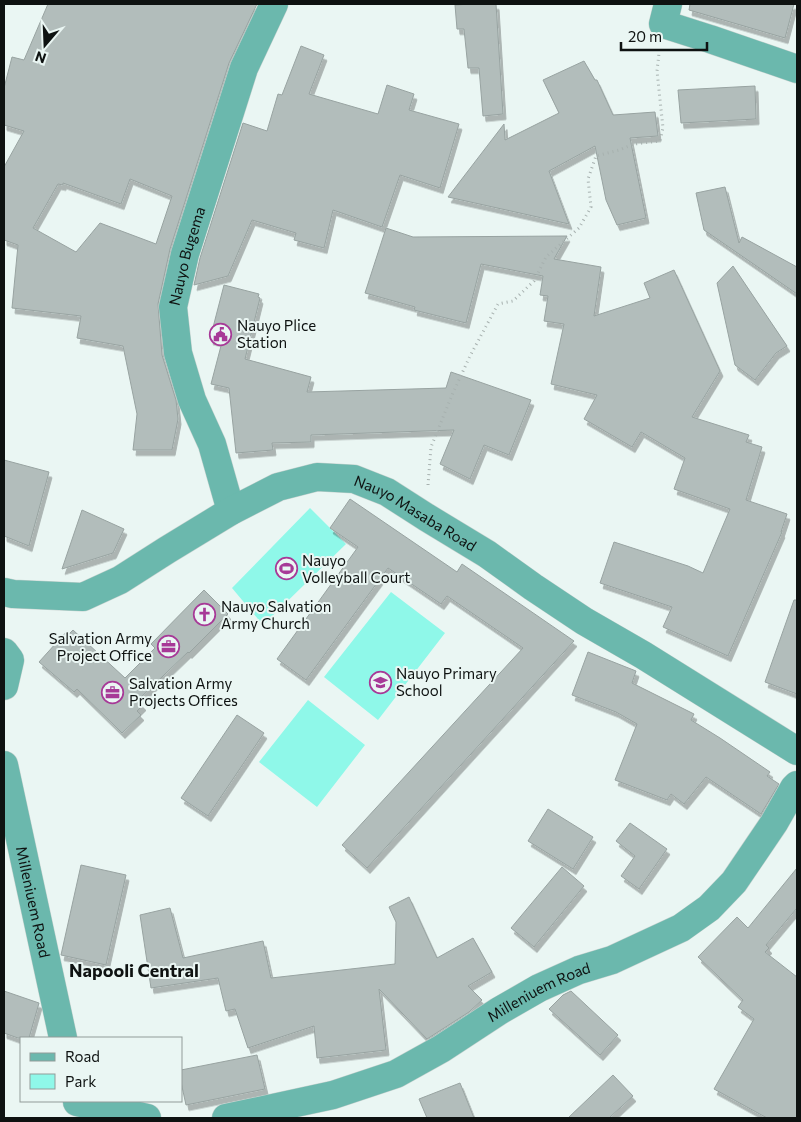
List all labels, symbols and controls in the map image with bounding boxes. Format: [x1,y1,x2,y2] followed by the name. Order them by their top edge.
[20,20,70,70] north arrow
[621,20,707,52] scale bar
[628,27,662,45] text: 20 m
[33,48,48,68] text: N
[165,204,208,307] street label: Nauyo Bugema
[237,316,316,351] place label: Nauyo Plice Station
[209,322,233,346] public building icon: Nauyo Plice Station
[352,471,480,555] street label: Nauyo Masaba Road
[302,551,410,586] place label: Nauyo Volleyball Court
[274,557,298,581] sports icon: Nauyo Volleyball Court
[221,597,331,632] place label: Nauyo Salvation Army Church
[193,603,217,627] church icon: Nauyo Salvation Army Church
[49,629,152,664] place label: Salvation Army Project Office
[156,635,180,659] office icon: Salvation Army Project Office
[396,664,497,699] place label: Nauyo Primary School
[368,670,392,694] school or university icon: Nauyo Primary School
[129,674,238,709] place label: Salvation Army Projects Offices
[101,680,125,704] office icon: Salvation Army Projects Offices
[13,844,54,959] street label: Milleniuem Road
[484,958,592,1025] street label: Milleniuem Road
[69,959,199,981] district label: Napooli Central
[20,1037,182,1102] legend
[65,1047,100,1065] text: Road
[65,1072,96,1090] text: Park

